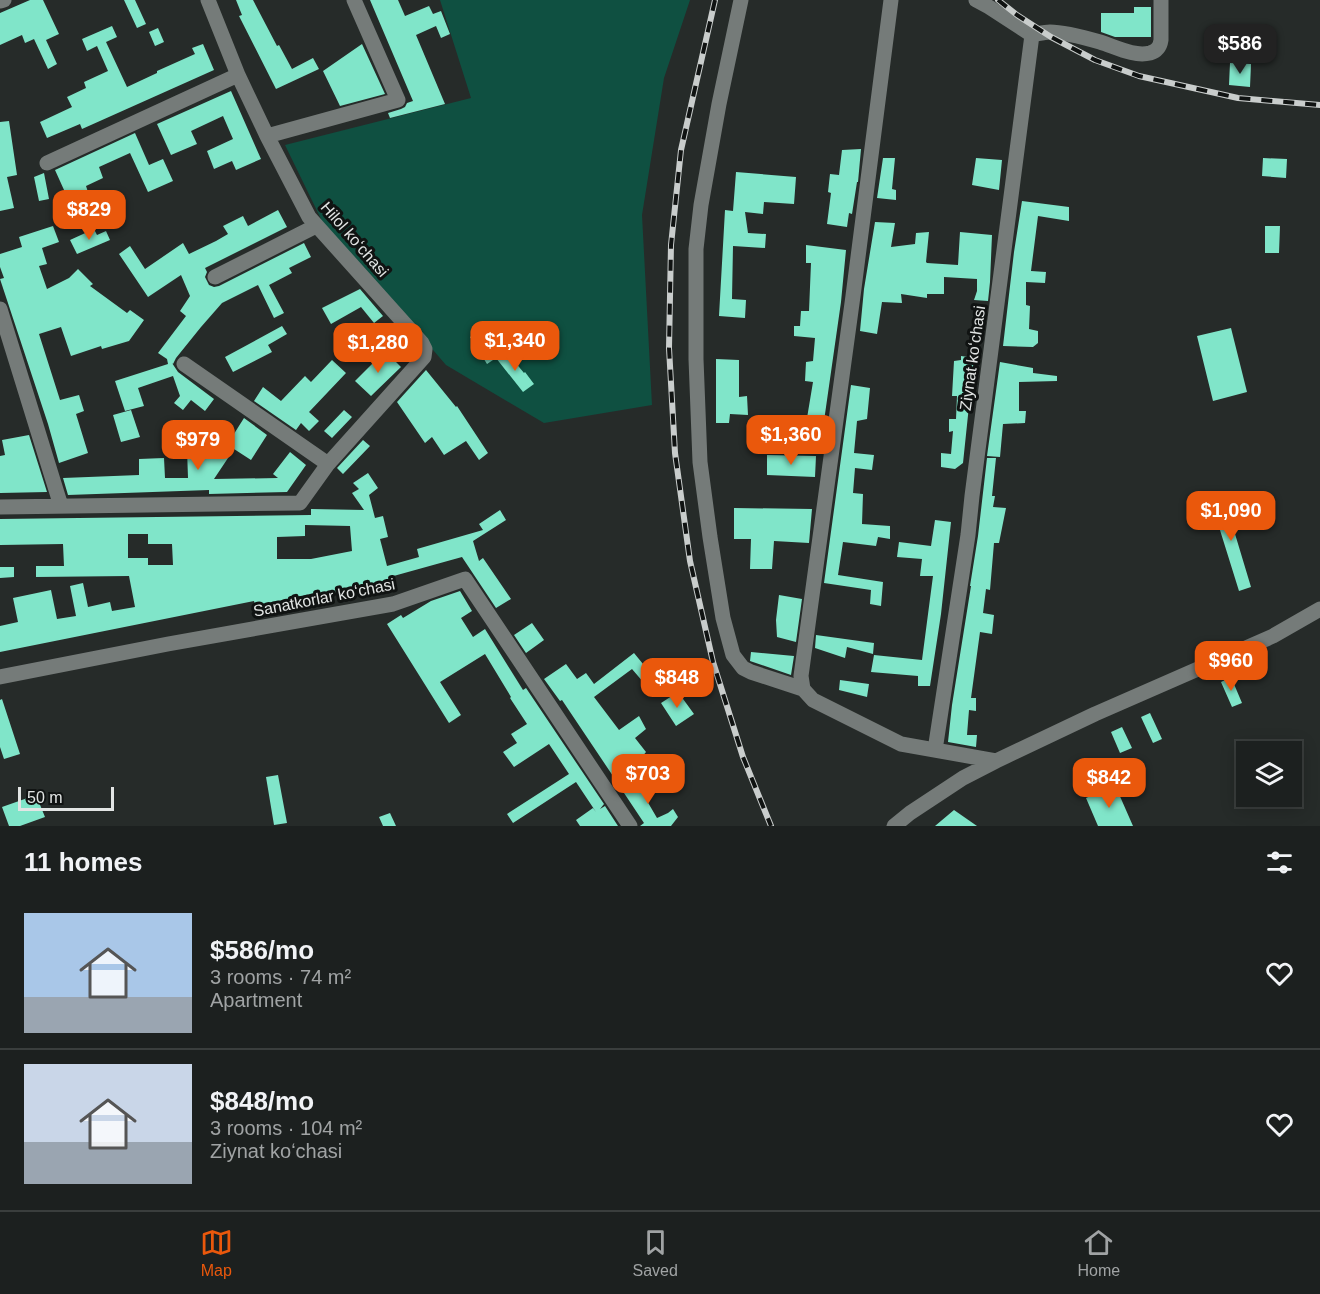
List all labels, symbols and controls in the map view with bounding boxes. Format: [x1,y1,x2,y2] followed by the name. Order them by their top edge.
[1204,24,1276,75] pin: $586
[1218,32,1262,54] text: $586
[53,190,125,241] pin: $829
[67,198,111,220] text: $829
[318,199,392,280] street label: Hilol koʻchasi
[957,304,988,412] street label: Ziynat koʻchasi
[466,321,564,372] pin: $1,340
[329,323,427,374] pin: $1,280
[484,329,546,351] text: $1,340
[347,331,409,353] text: $1,280
[742,415,840,466] pin: $1,360
[162,420,234,471] pin: $979
[760,423,822,445] text: $1,360
[176,428,220,450] text: $979
[1182,491,1280,542] pin: $1,090
[1200,499,1262,521] text: $1,090
[252,575,396,620] street label: Sanatkorlar koʻchasi
[1195,641,1267,692] pin: $960
[1209,649,1253,671] text: $960
[641,658,713,709] pin: $848
[655,666,699,688] text: $848
[1236,741,1302,807] map controls
[1236,741,1302,807] button: layers
[612,754,684,805] pin: $703
[1073,758,1145,809] pin: $842
[626,762,670,784] text: $703
[1087,766,1131,788] text: $842
[18,784,114,812] scale bar
[27,789,63,806] text: 50 m
[1263,846,1296,879] icon: filters
[24,847,143,877] text: 11 homes
[210,935,314,965] text: $586/mo
[72,937,144,1009] icon: home
[1263,957,1296,990] icon: heart
[210,966,351,988] text: 3 rooms · 74 m²
[210,989,302,1011] text: Apartment
[210,1086,314,1116] text: $848/mo
[72,1088,144,1160] icon: home
[1263,1108,1296,1141] icon: heart
[210,1117,362,1139] text: 3 rooms · 104 m²
[210,1140,342,1162] text: Ziynat koʻchasi
[200,1226,233,1280] tab: Map
[632,1226,678,1280] tab: Saved
[1077,1226,1120,1280] tab: Home

